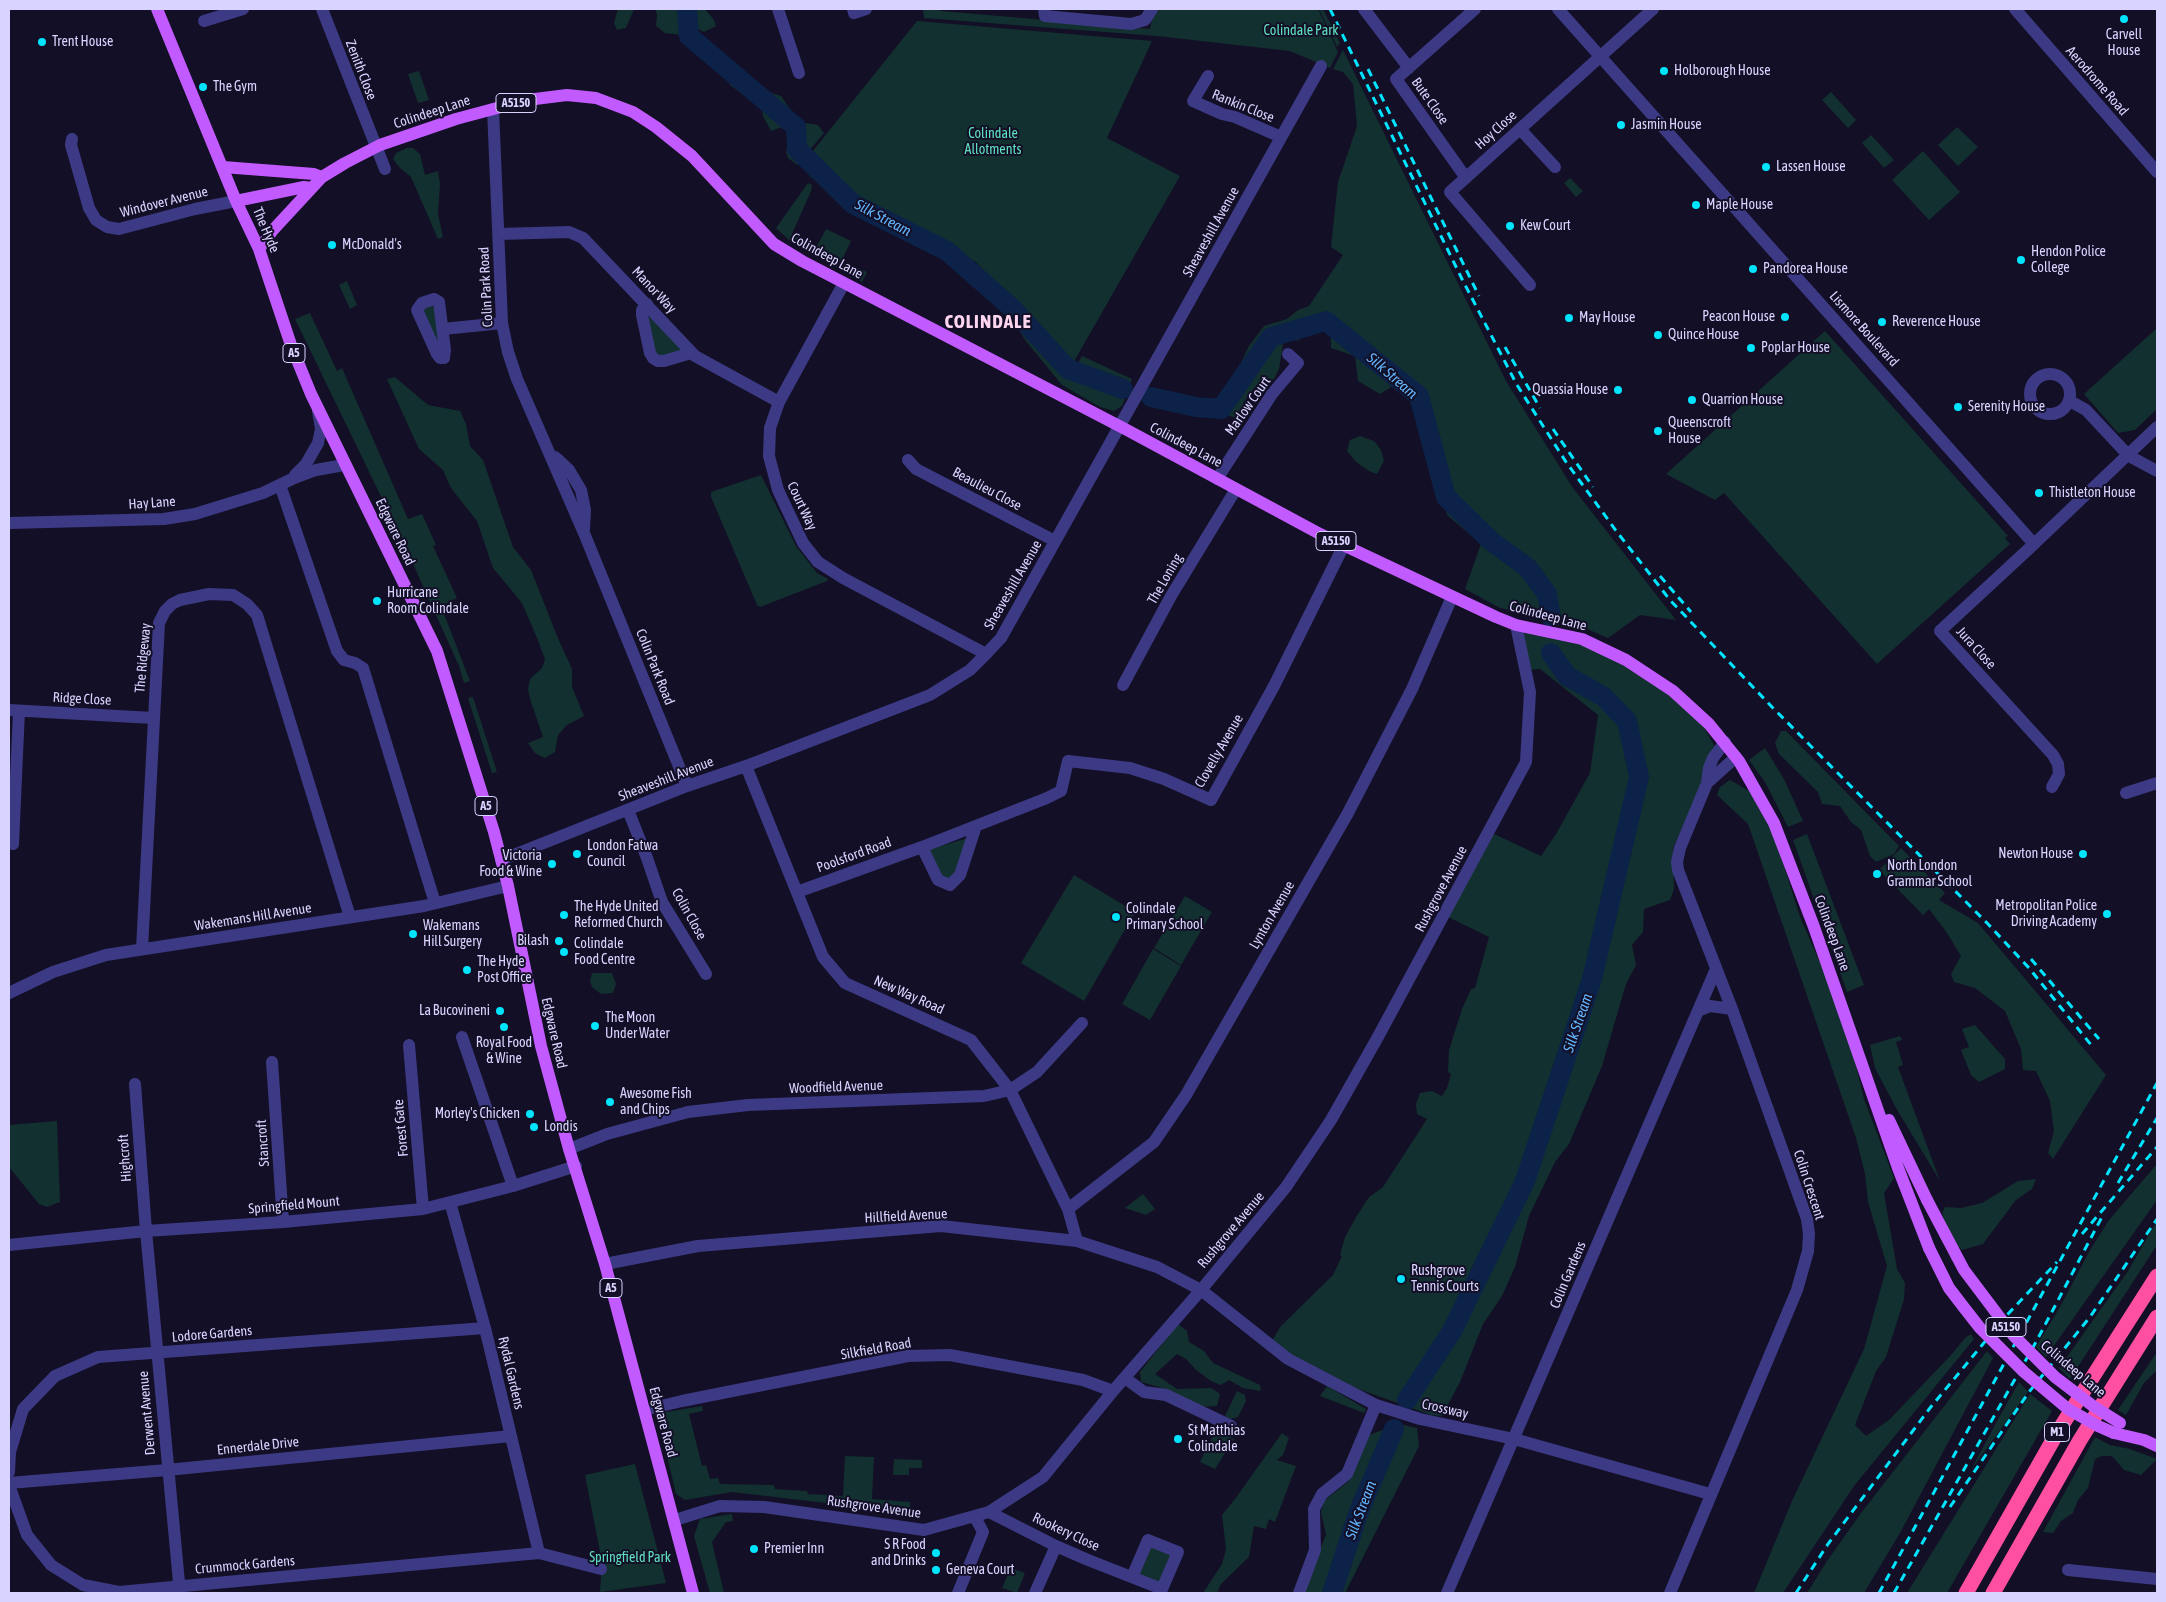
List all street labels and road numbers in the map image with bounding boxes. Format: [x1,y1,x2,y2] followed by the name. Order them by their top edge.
[342,38,380,102] street label: Zenith Close
[2062,43,2132,119] street label: Aerodrome Road
[1408,74,1452,128] street label: Bute Close
[1209,86,1277,126] street label: Rankin Close
[392,92,472,132] street label: Colindeep Lane
[496,94,536,112] road number: A5150
[1472,107,1520,153] street label: Hoy Close
[118,183,210,221] street label: Windover Avenue
[1179,184,1243,280] street label: Sheaveshill Avenue
[249,205,283,255] street label: The Hyde
[788,229,866,283] street label: Colindeep Lane
[476,246,496,328] street label: Colin Park Road
[628,263,680,317] street label: Manor Way
[1826,288,1902,370] street label: Lismore Boulevard
[283,343,305,362] road number: A5
[1222,373,1274,439] street label: Marlow Court
[1147,419,1225,471] street label: Colindeep Lane
[950,464,1024,514] street label: Beaulieu Close
[783,479,821,533] street label: Court Way
[128,493,176,513] street label: Hay Lane
[372,496,418,568] street label: Edgware Road
[1316,532,1356,550] road number: A5150
[981,537,1045,633] street label: Sheaveshill Avenue
[1144,551,1186,607] street label: The Loning
[1507,598,1589,634] street label: Colindeep Lane
[132,622,154,694] street label: The Ridgeway
[1953,623,1999,673] street label: Jura Close
[632,627,678,707] street label: Colin Park Road
[52,689,112,709] street label: Ridge Close
[1191,711,1247,791] street label: Clovelly Avenue
[616,753,716,805] street label: Sheaveshill Avenue
[475,796,497,816] road number: A5
[814,834,894,876] street label: Poolsford Road
[1411,843,1471,935] street label: Rushgrove Avenue
[1246,878,1298,952] street label: Lynton Avenue
[668,885,710,943] street label: Colin Close
[1811,893,1853,973] street label: Colindeep Lane
[193,899,313,935] street label: Wakemans Hill Avenue
[871,972,947,1018] street label: New Way Road
[538,996,570,1070] street label: Edgware Road
[789,1077,883,1097] street label: Woodfield Avenue
[390,1099,412,1157] street label: Forest Gate
[253,1119,273,1167] street label: Stancroft
[115,1133,135,1183] street label: Highcroft
[1790,1148,1828,1222] street label: Colin Crescent
[1194,1188,1268,1272] street label: Rushgrove Avenue
[248,1193,340,1217] street label: Springfield Mount
[864,1205,948,1227] street label: Hillfield Avenue
[1546,1239,1590,1311] street label: Colin Gardens
[600,1278,622,1298] road number: A5
[1986,1318,2026,1336] road number: A5150
[171,1322,253,1346] street label: Lodore Gardens
[494,1335,528,1411] street label: Rydal Gardens
[839,1335,913,1363] street label: Silkfield Road
[2037,1337,2109,1401] street label: Colindeep Lane
[135,1370,159,1456] street label: Derwent Avenue
[646,1385,680,1459] street label: Edgware Road
[1420,1395,1470,1423] street label: Crossway
[2044,1422,2070,1441] road number: M1
[216,1433,300,1459] street label: Ennerdale Drive
[826,1492,922,1522] street label: Rushgrove Avenue
[1030,1509,1102,1555] street label: Rookery Close
[194,1552,296,1578] street label: Crummock Gardens

